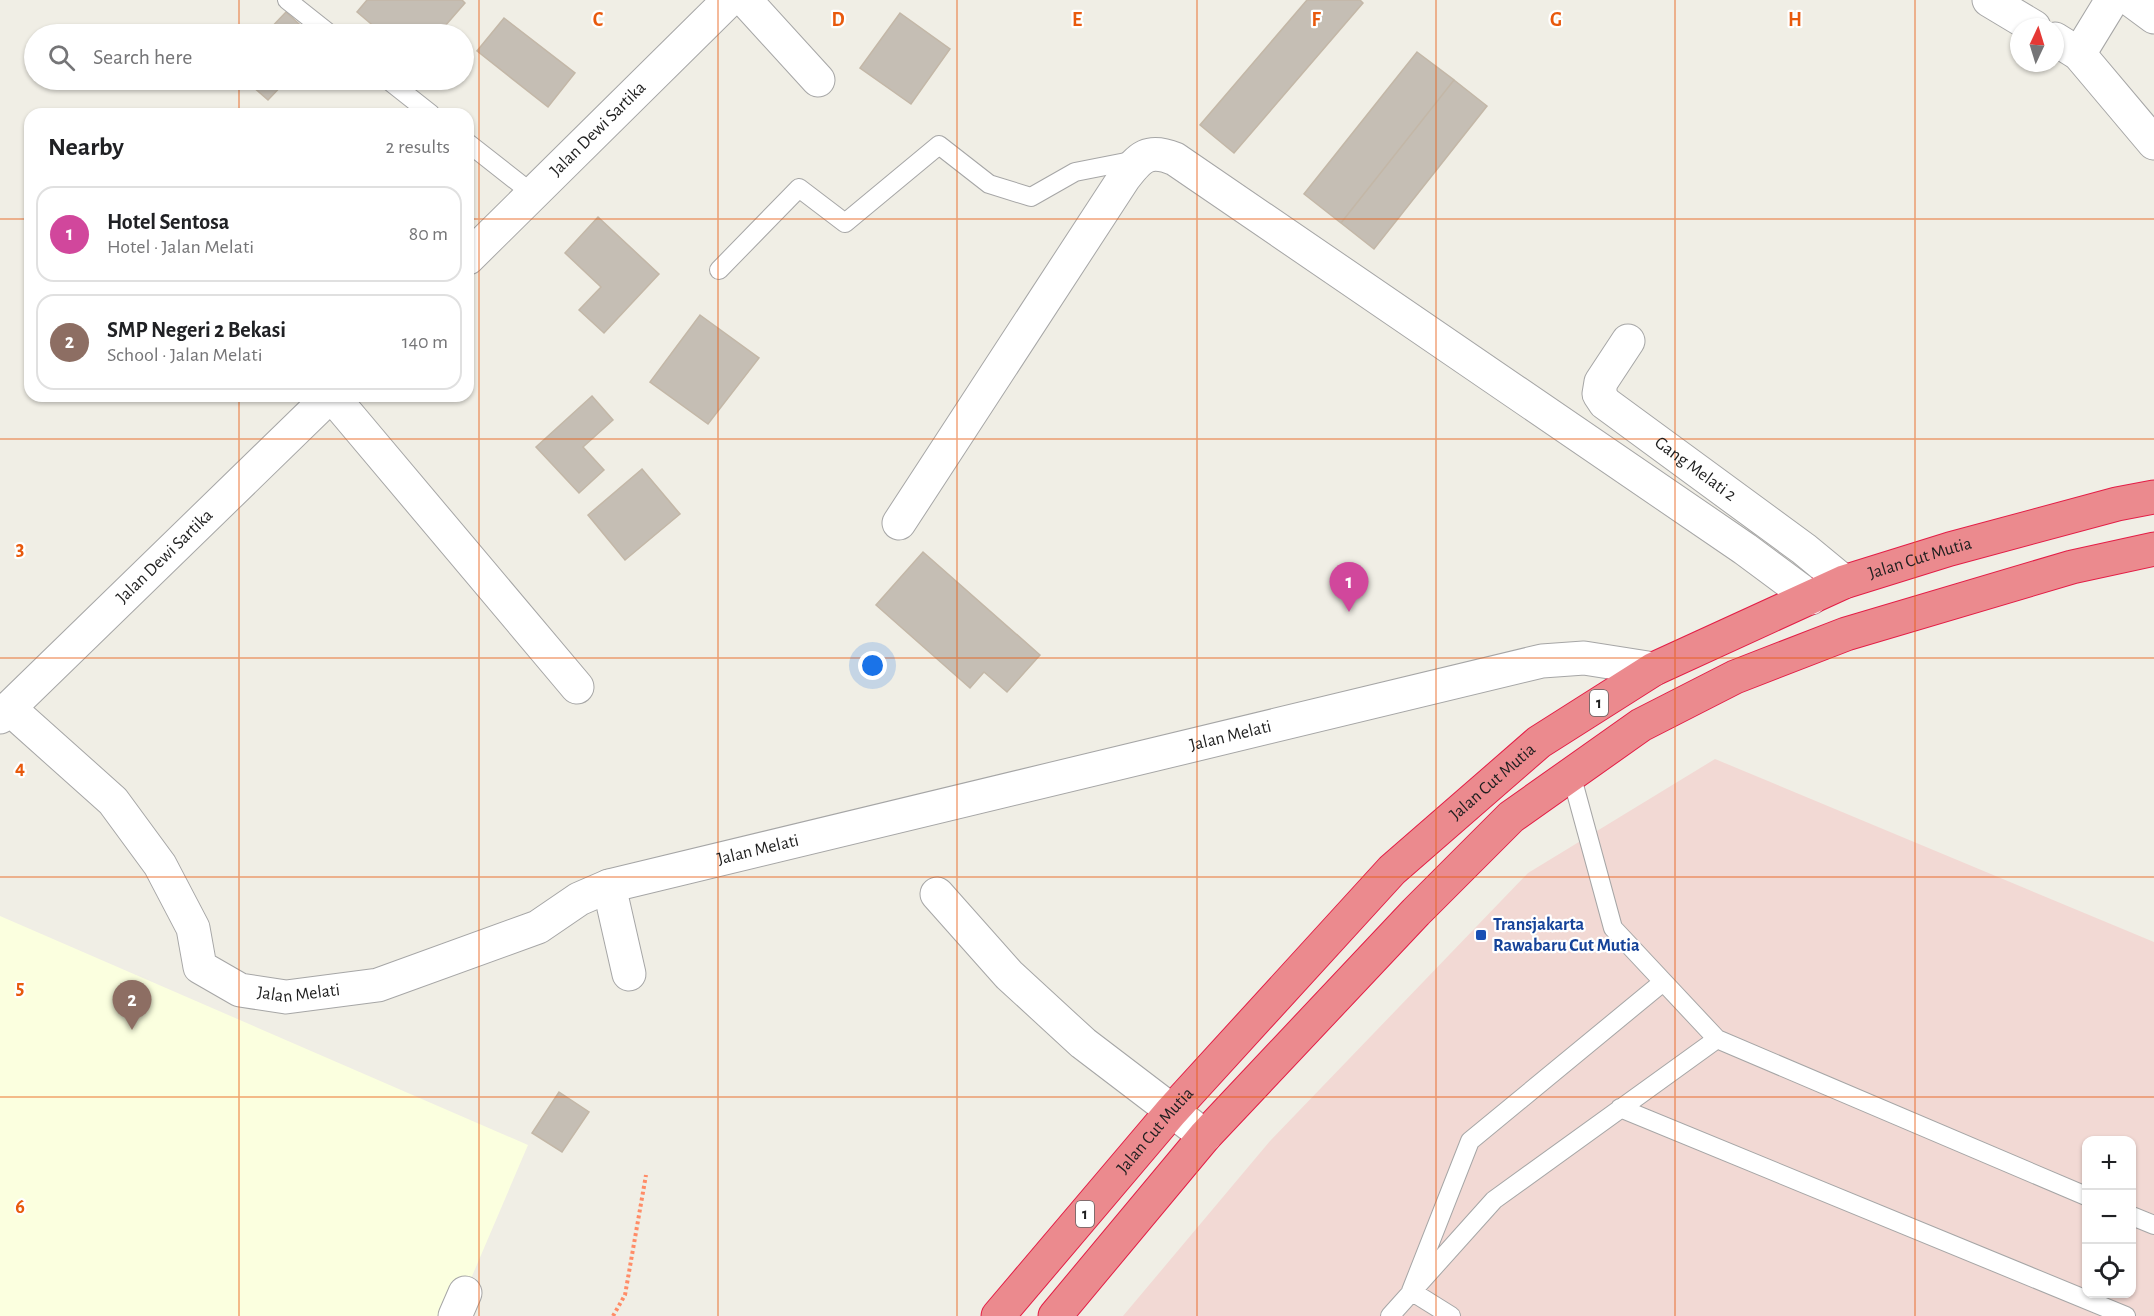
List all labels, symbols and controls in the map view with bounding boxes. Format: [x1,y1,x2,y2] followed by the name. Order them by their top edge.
[593,10,604,30] text: C
[831,10,845,30] text: D
[1072,10,1082,30] text: E
[1311,10,1321,30] text: F
[1550,10,1562,30] text: G
[1788,10,1802,30] text: H
[2010,18,2064,72] north arrow
[24,24,474,90] search box
[45,41,78,74] icon: search
[93,46,192,68] text: Search here
[547,79,649,180] street label: Jalan Dewi Sartika
[48,134,124,160] text: Nearby
[386,137,450,157] text: 2 results
[107,211,229,233] text: Hotel Sentosa
[66,224,73,244] text: 1
[409,224,448,244] text: 80 m
[107,237,254,257] text: Hotel · Jalan Melati
[107,319,286,341] text: SMP Negeri 2 Bekasi
[65,332,74,352] text: 2
[402,332,448,352] text: 140 m
[107,345,263,365] text: School · Jalan Melati
[1651,434,1739,505] street label: Gang Melati 2
[113,506,216,607] street label: Jalan Dewi Sartika
[1866,535,1974,583] street label: Jalan Cut Mutia
[16,539,24,559] text: 3
[1330,562,1368,612] pin: 1
[858,651,887,680] your location
[1590,690,1608,716] road number: 1
[1188,718,1273,755] street label: Jalan Melati
[1447,740,1539,824] street label: Jalan Cut Mutia
[15,758,25,778] text: 4
[715,832,801,869] street label: Jalan Melati
[1493,916,1640,955] place label: Transjakarta Rawabaru Cut Mutia
[1474,928,1488,942] marker: Transjakarta Rawabaru Cut Mutia
[16,978,24,998] text: 5
[112,980,152,1030] pin: 2
[256,981,341,1006] street label: Jalan Melati
[1114,1085,1197,1177] street label: Jalan Cut Mutia
[2082,1136,2136,1298] map controls
[2082,1136,2136,1190] button: +
[2082,1190,2136,1244] button: −
[15,1197,25,1217] text: 6
[1076,1201,1094,1227] road number: 1
[2082,1244,2136,1298] button: locate

